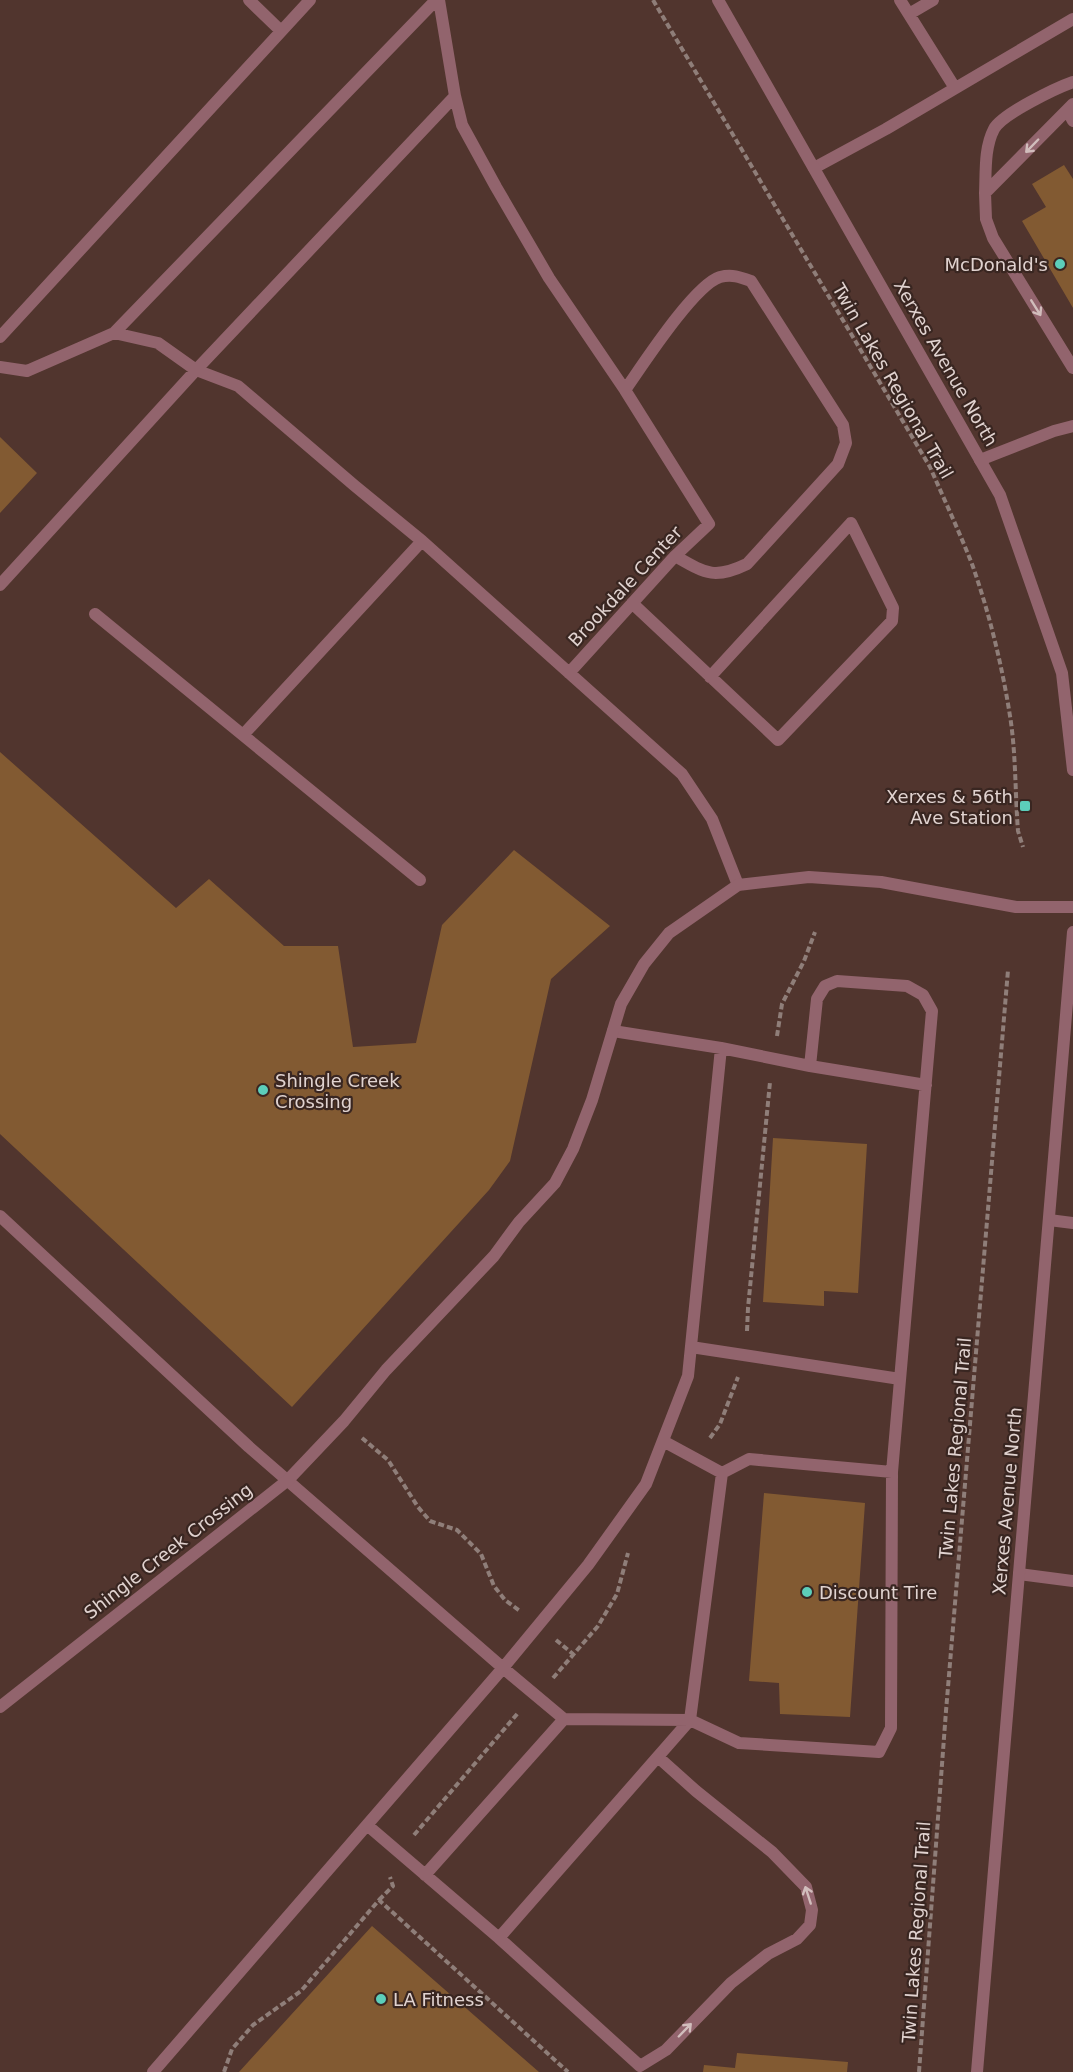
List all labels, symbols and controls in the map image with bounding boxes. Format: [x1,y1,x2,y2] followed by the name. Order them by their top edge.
[1025,138,1039,153] one-way arrow
[945,254,1048,275] place label: McDonald's
[1053,257,1067,271] marker: McDonald's
[890,276,1002,450] street label: Xerxes Avenue North
[828,279,958,482] street label: Twin Lakes Regional Trail
[1031,299,1043,316] one-way arrow
[564,521,687,650] street label: Brookdale Center
[886,786,1013,828] place label: Xerxes & 56th Ave Station
[1018,799,1032,813] marker: Xerxes & 56th Ave Station
[275,1070,400,1112] place label: Shingle Creek Crossing
[256,1083,270,1097] marker: Shingle Creek Crossing
[935,1336,975,1561] street label: Twin Lakes Regional Trail
[988,1406,1026,1596] street label: Xerxes Avenue North
[80,1479,256,1623] street label: Shingle Creek Crossing
[819,1582,937,1603] place label: Discount Tire
[800,1585,814,1599] marker: Discount Tire
[898,1821,934,2044] street label: Twin Lakes Regional Trail
[802,1886,813,1905] one-way arrow
[393,1989,484,2010] place label: LA Fitness
[374,1992,388,2006] marker: LA Fitness
[678,2022,692,2037] one-way arrow

